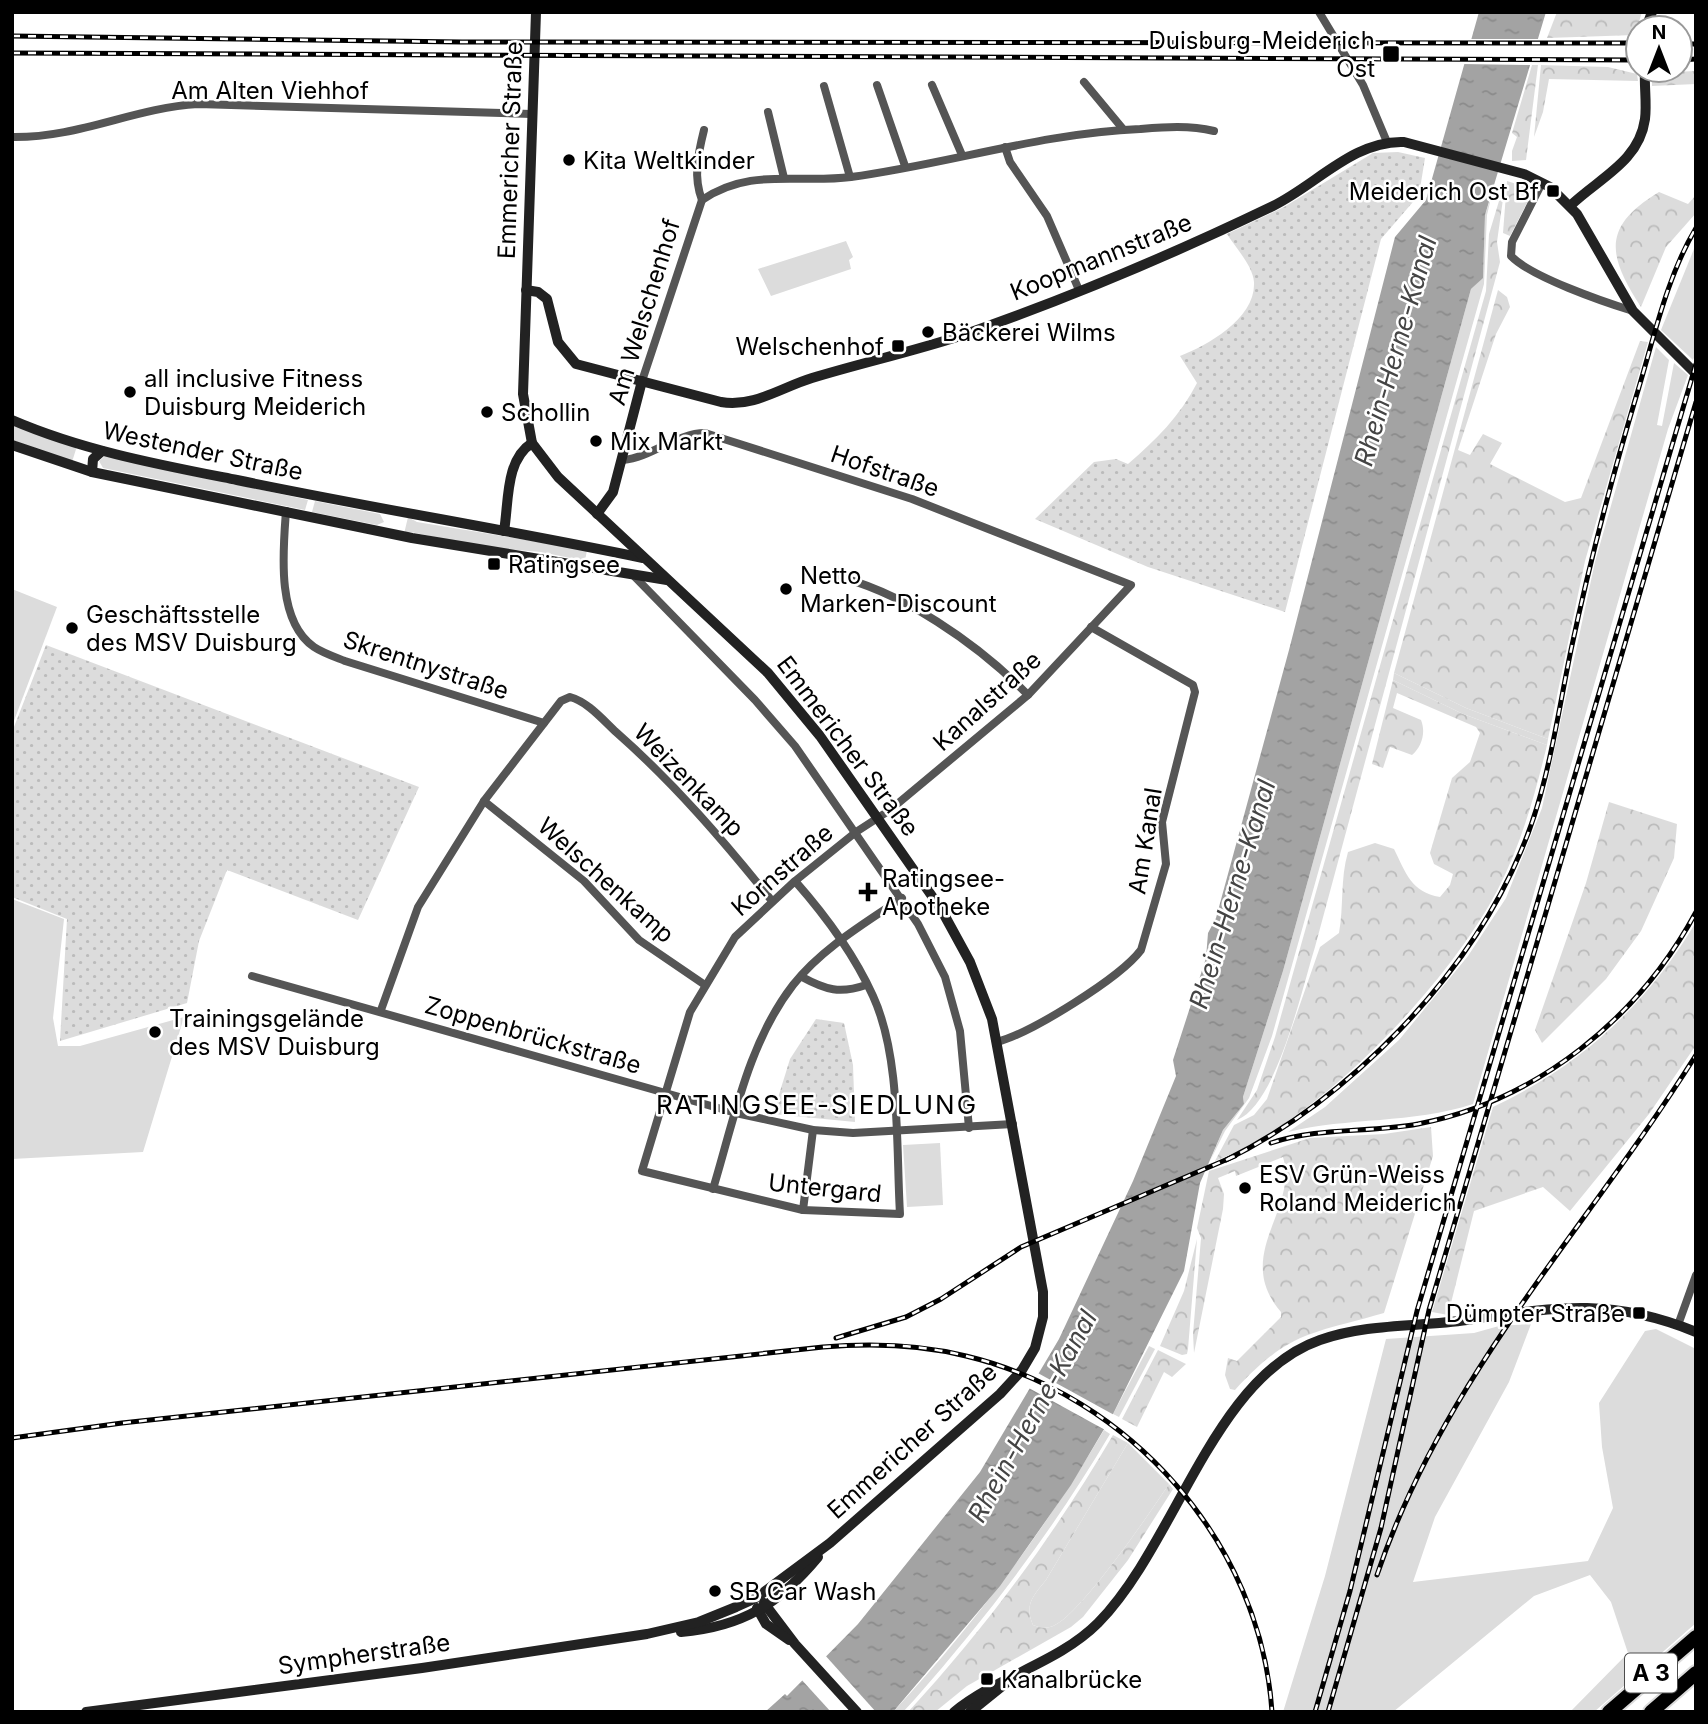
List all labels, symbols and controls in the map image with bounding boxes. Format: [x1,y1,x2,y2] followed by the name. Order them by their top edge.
[1624,14,1694,84] north arrow
[1652,21,1666,44] text: N
[1148,26,1375,83] place label: Duisburg-Meiderich Ost
[492,41,528,259] street label: Emmericher Straße
[1381,44,1401,64] marker: Duisburg-Meiderich Ost
[171,76,369,105] street label: Am Alten Viehhof
[583,146,755,175] place label: Kita Weltkinder
[561,152,577,168] marker: Kita Weltkinder
[1349,177,1539,206] place label: Meiderich Ost Bf
[1545,183,1561,199] marker: Meiderich Ost Bf
[1006,207,1196,307] street label: Koopmannstraße
[602,215,686,408] street label: Am Welschenhof
[1347,232,1443,469] water label: Rhein-Herne-Kanal
[942,318,1116,347] place label: Bäckerei Wilms
[920,324,936,340] marker: Bäckerei Wilms
[736,332,884,361] place label: Welschenhof
[890,338,906,354] marker: Welschenhof
[144,364,366,421] place label: all inclusive Fitness Duisburg Meiderich
[122,384,138,400] marker: all inclusive Fitness Duisburg Meiderich
[501,398,590,427] place label: Schollin
[479,404,495,420] marker: Schollin
[100,416,306,486] street label: Westender Straße
[610,427,723,456] place label: Mix Markt
[588,433,604,449] marker: Mix Markt
[827,439,943,503] street label: Hofstraße
[508,550,620,579] place label: Ratingsee
[486,556,502,572] marker: Ratingsee
[800,561,997,618] place label: Netto Marken-Discount
[778,581,794,597] marker: Netto Marken-Discount
[86,600,297,657] place label: Geschäftsstelle des MSV Duisburg
[64,620,80,636] marker: Geschäftsstelle des MSV Duisburg
[340,625,512,705] street label: Skrentnystraße
[927,645,1047,757] street label: Kanalstraße
[771,650,925,842] street label: Emmericher Straße
[628,718,750,842] street label: Weizenkamp
[1182,775,1282,1012] water label: Rhein-Herne-Kanal
[1122,786,1168,896] street label: Am Kanal
[532,811,680,949] street label: Welschenkamp
[725,818,839,922] street label: Kornstraße
[882,864,1005,921] place label: Ratingsee- Apotheke
[860,884,876,900] marker: Ratingsee- Apotheke
[421,990,645,1080] street label: Zoppenbrückstraße
[169,1004,380,1061] place label: Trainingsgelände des MSV Duisburg
[147,1024,163,1040] marker: Trainingsgelände des MSV Duisburg
[656,1089,978,1120] district label: RATINGSEE-SIEDLUNG
[1259,1160,1457,1217] place label: ESV Grün-Weiss Roland Meiderich
[767,1168,883,1208] street label: Untergard
[1237,1180,1253,1196] marker: ESV Grün-Weiss Roland Meiderich
[1446,1299,1625,1328] place label: Dümpter Straße
[961,1304,1103,1527] water label: Rhein-Herne-Kanal
[1631,1305,1647,1321] marker: Dümpter Straße
[821,1357,1003,1525] street label: Emmericher Straße
[729,1577,876,1606] place label: SB Car Wash
[707,1583,723,1599] marker: SB Car Wash
[276,1628,452,1680] street label: Sympherstraße
[1625,1654,1677,1692] road number: A 3
[1001,1665,1142,1694] place label: Kanalbrücke
[979,1671,995,1687] marker: Kanalbrücke

